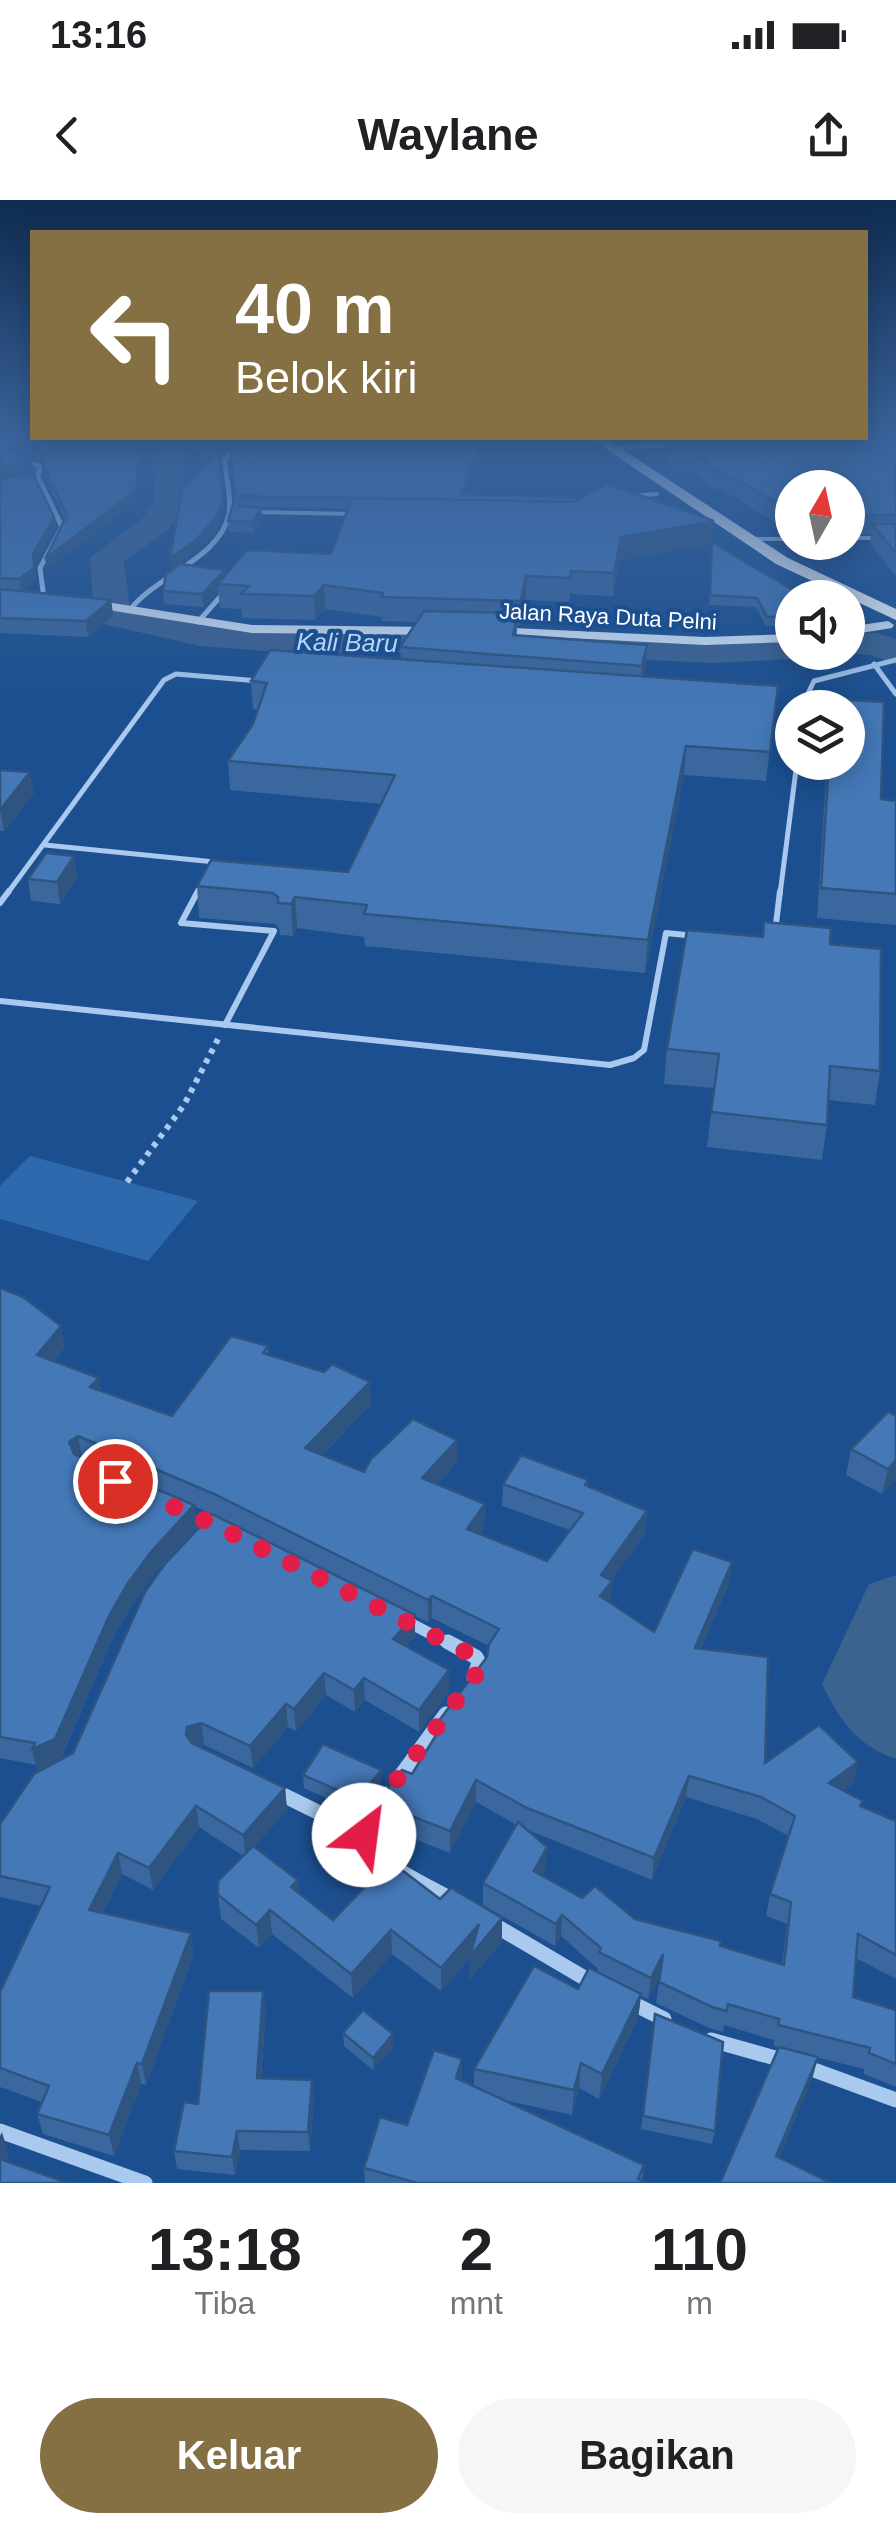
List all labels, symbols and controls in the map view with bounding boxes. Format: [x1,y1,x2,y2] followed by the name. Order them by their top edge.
[50,14,147,56] text: 13:16
[40,108,95,163] icon: back
[801,108,856,163] icon: share
[358,109,538,160] text: Waylane
[70,270,200,400] icon: left
[235,270,395,348] text: 40 m
[235,352,418,403] text: Belok kiri
[775,470,865,560] north arrow
[775,470,865,780] map controls
[775,580,865,670] button: sound
[499,598,717,635] street label: Jalan Raya Duta Pelni
[296,627,398,657] water label: Kali Baru
[775,690,865,780] button: layers
[73,1439,158,1524] pin
[88,1454,143,1509] icon: arrive
[312,1783,416,1887] position arrow
[148,2216,302,2283] text: 13:18
[460,2216,493,2283] text: 2
[651,2216,748,2283] text: 110
[194,2285,255,2321] text: Tiba
[450,2285,503,2321] text: mnt
[686,2285,713,2321] text: m
[40,2398,438,2513] button: Keluar
[458,2398,856,2513] button: Bagikan

